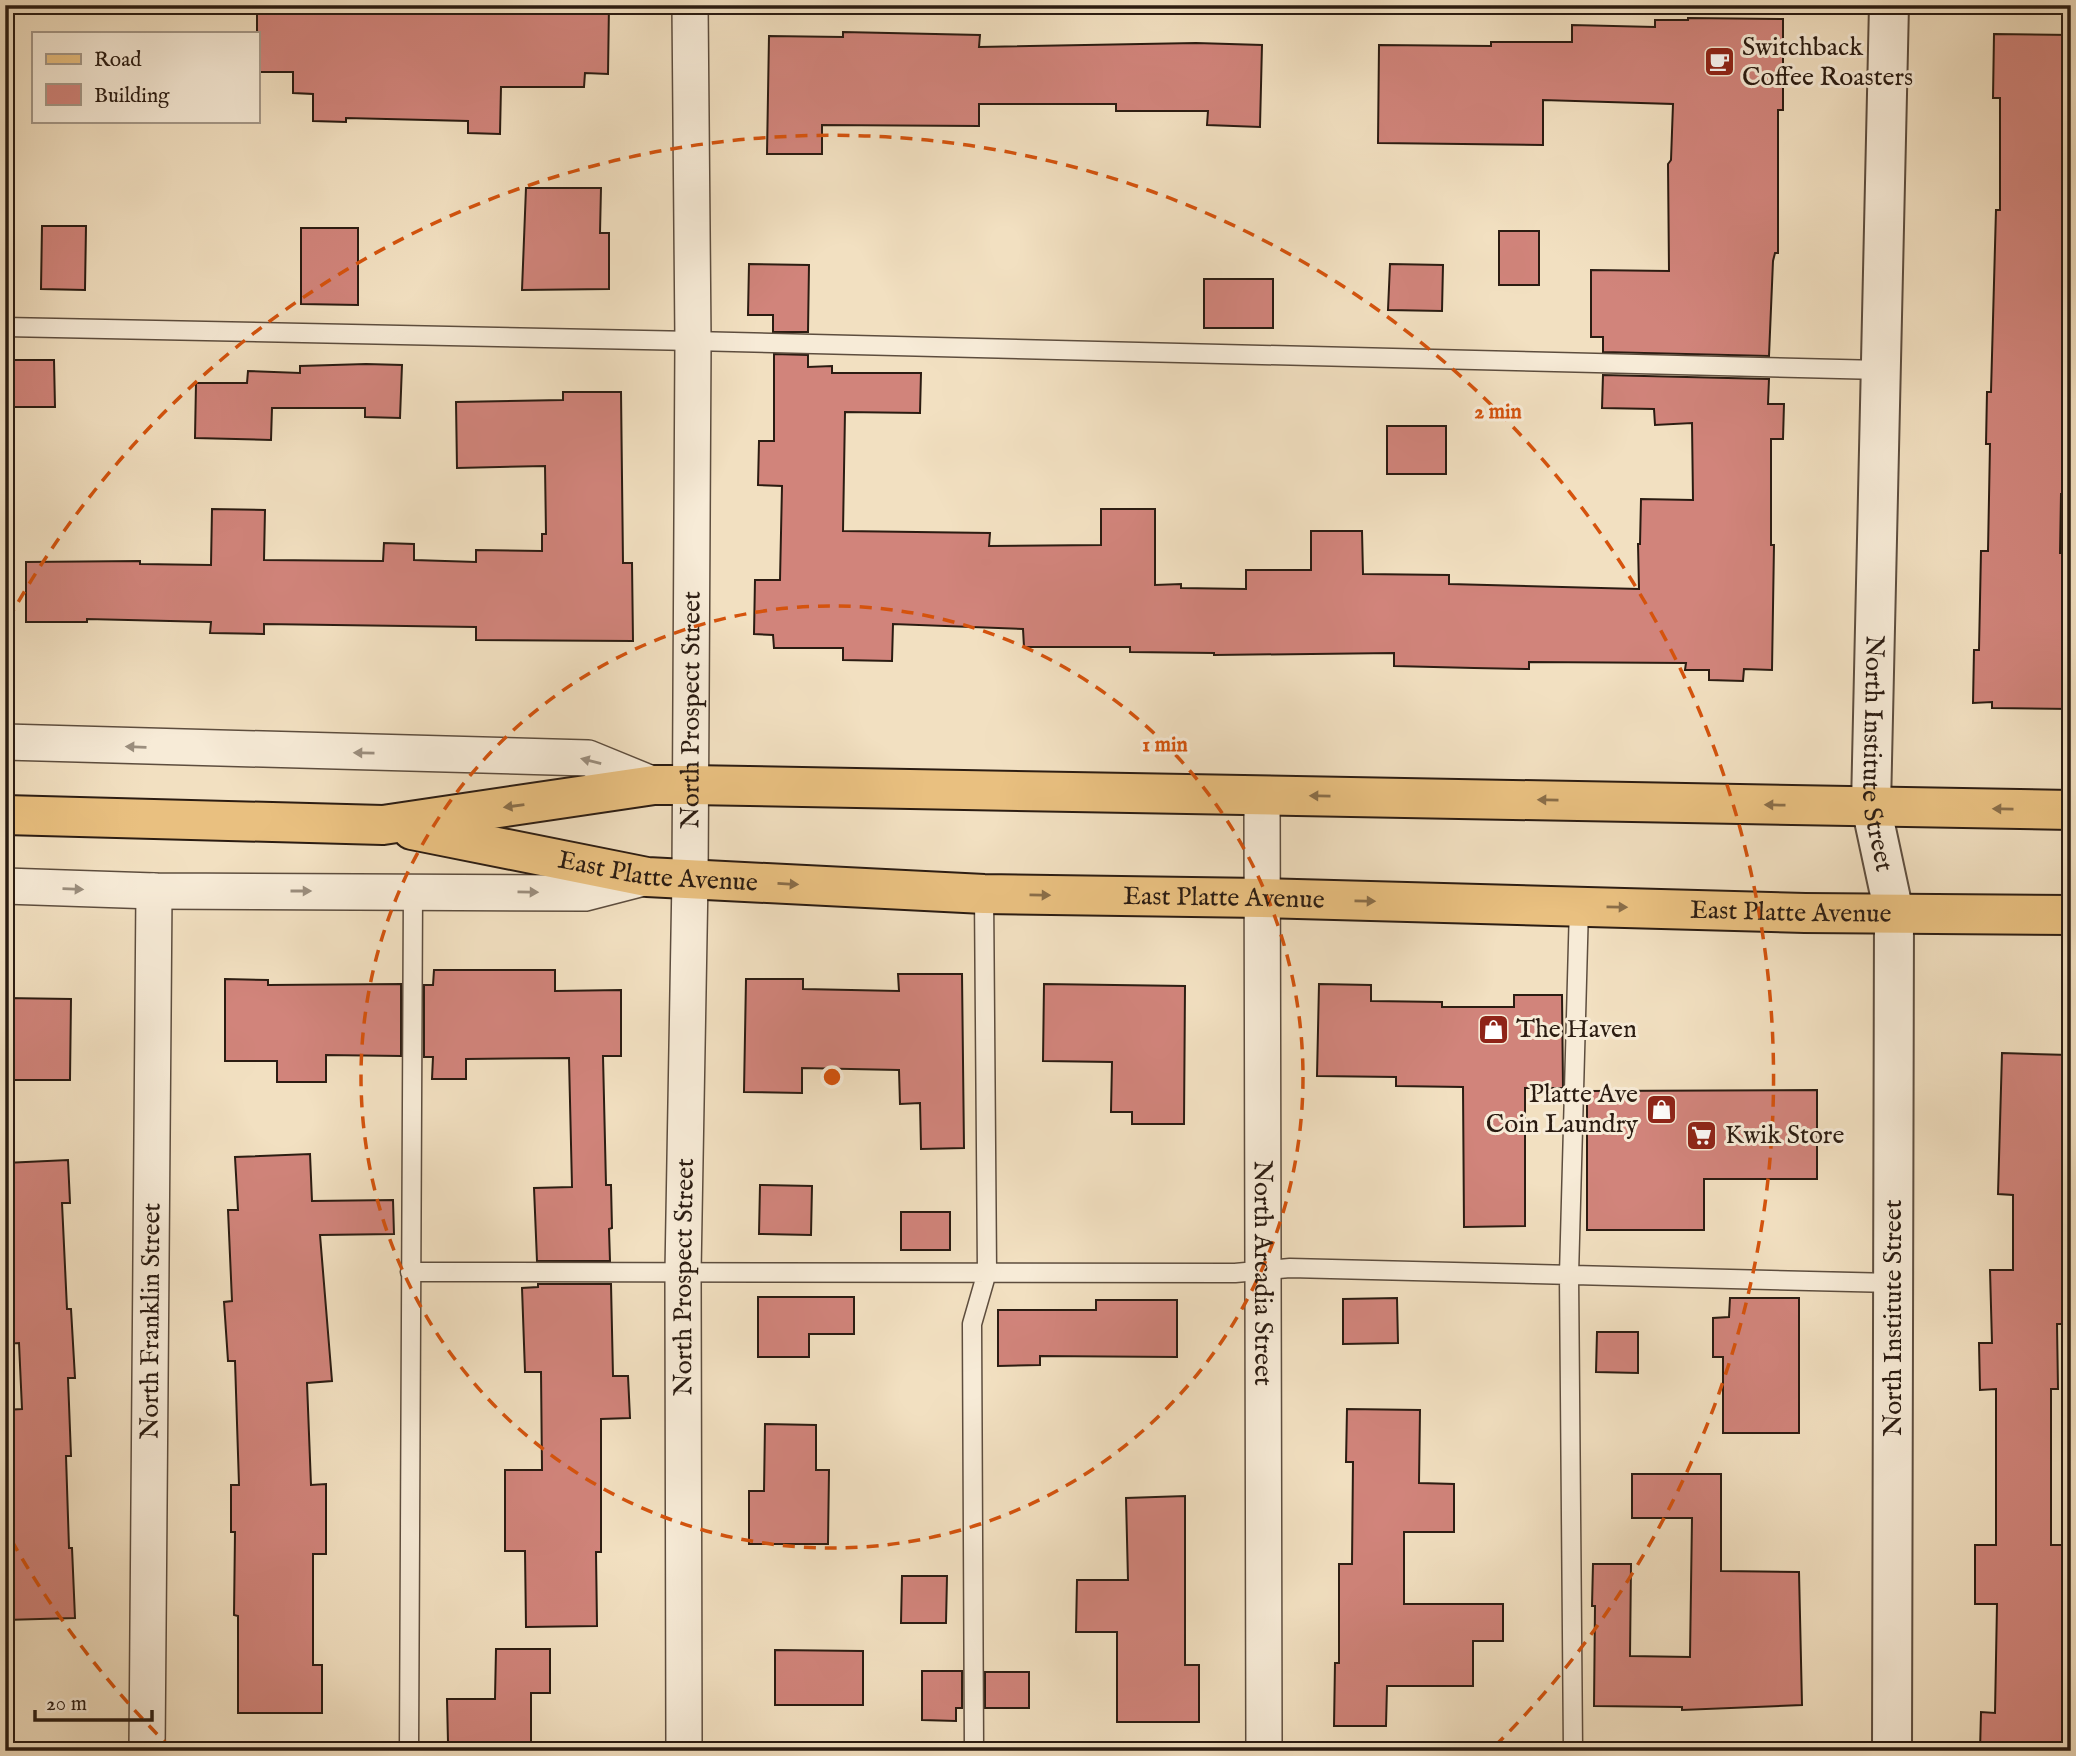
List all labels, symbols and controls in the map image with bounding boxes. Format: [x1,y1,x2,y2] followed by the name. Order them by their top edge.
[1742,31,1913,94] place label: Switchback Coffee Roasters
[32,32,259,122] legend
[1702,45,1736,79] cafe icon: Switchback Coffee Roasters
[94,47,142,74] text: Road
[94,83,170,110] text: Building
[1474,399,1522,426] text: 2 min
[674,591,708,829] street label: North Prospect Street
[1854,635,1901,875] street label: North Institute Street
[1142,732,1188,759] text: 1 min
[125,741,147,752] one-way arrow
[353,747,375,759] one-way arrow
[579,755,601,766] one-way arrow
[1309,790,1331,802] one-way arrow
[1536,795,1558,806] one-way arrow
[1764,799,1786,811] one-way arrow
[503,800,525,811] one-way arrow
[1991,803,2013,814] one-way arrow
[555,843,759,899] street label: East Platte Avenue
[777,878,799,889] one-way arrow
[1123,880,1325,916] street label: East Platte Avenue
[63,883,85,894] one-way arrow
[290,885,312,897] one-way arrow
[518,887,540,898] one-way arrow
[1029,889,1051,900] one-way arrow
[1690,893,1892,930] street label: East Platte Avenue
[1355,895,1377,906] one-way arrow
[1607,901,1629,912] one-way arrow
[1476,1012,1510,1046] shop icon: The Haven
[1516,1013,1637,1046] place label: The Haven
[820,1065,844,1089] centre of rings
[1486,1078,1638,1141] place label: Platte Ave Coin Laundry
[1644,1092,1678,1126] shop icon: Platte Ave Coin Laundry
[1685,1118,1719,1152] supermarket icon: Kwik Store
[1725,1119,1844,1152] place label: Kwik Store
[666,1158,702,1396] street label: North Prospect Street
[1246,1160,1280,1386] street label: North Arcadia Street
[1877,1199,1910,1437] street label: North Institute Street
[133,1202,168,1440] street label: North Franklin Street
[35,1679,152,1723] scale bar
[46,1691,87,1718] text: 20 m

